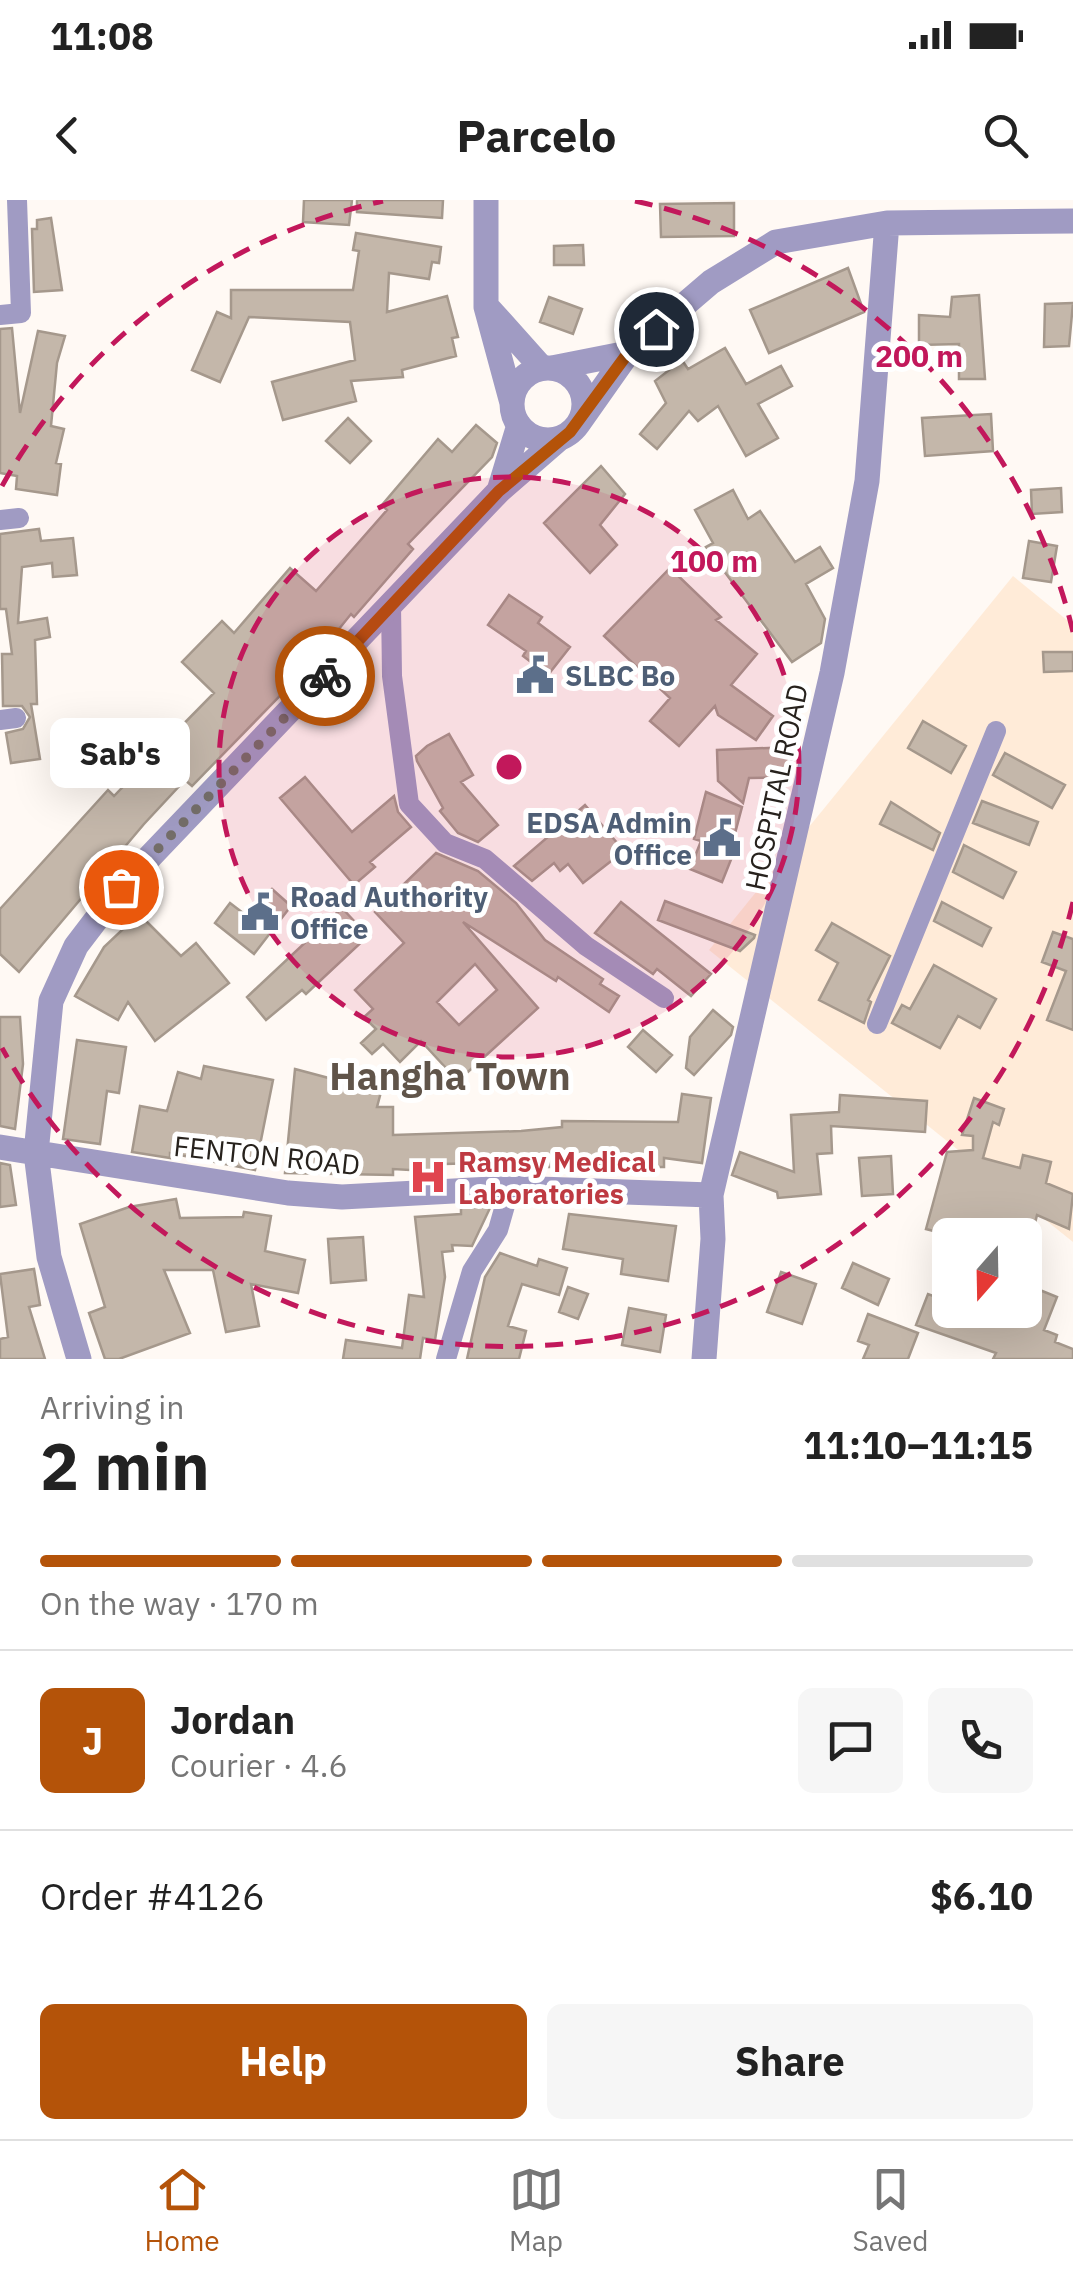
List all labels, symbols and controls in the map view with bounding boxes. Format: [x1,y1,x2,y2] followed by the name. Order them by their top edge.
[50,11,154,60] text: 11:08
[457,106,616,164] text: Parcelo
[40,108,95,163] icon: back
[978,108,1033,163] icon: search
[614,287,699,372] pin
[629,302,684,357] icon: home
[875,336,963,375] text: 200 m
[670,541,758,580] text: 100 m
[275,626,375,726] courier
[298,649,353,704] icon: bike
[514,654,556,696] public building icon: SLBC Bo
[565,657,675,694] place label: SLBC Bo
[736,680,816,894] street label: HOSPITAL ROAD
[51,717,191,787] callout: Sab's
[79,732,161,774] text: Sab's
[491,749,527,785] centre of rings
[526,804,692,873] place label: EDSA Admin Office
[701,817,743,859] public building icon: EDSA Admin Office
[79,845,164,930] pin
[94,860,149,915] icon: bag
[290,878,488,947] place label: Road Authority Office
[239,891,281,933] public building icon: Road Authority Office
[329,1051,571,1100] district label: Hangha Town
[172,1127,362,1183] street label: FENTON ROAD
[458,1143,656,1212] place label: Ramsy Medical Laboratories
[407,1156,449,1198] hospital icon: Ramsy Medical Laboratories
[932,1218,1042,1328] north arrow
[932,1218,1042,1328] map controls
[40,1386,185,1428] text: Arriving in
[803,1420,1033,1469] text: 11:10–11:15
[40,1423,210,1508] text: 2 min
[40,1582,319,1624] text: On the way · 170 m
[798,1688,903,1793] button: chat
[928,1688,1033,1793] button: phone
[170,1695,295,1744] text: Jordan
[82,1716,103,1765] text: J
[170,1744,348,1786] text: Courier · 4.6
[40,1871,265,1920] text: Order #4126
[930,1871,1033,1920] text: $6.10
[40,2004,527,2119] button: Help
[547,2004,1033,2119] button: Share
[144,2162,220,2259] tab: Home
[509,2162,564,2259] tab: Map
[852,2162,929,2259] tab: Saved

